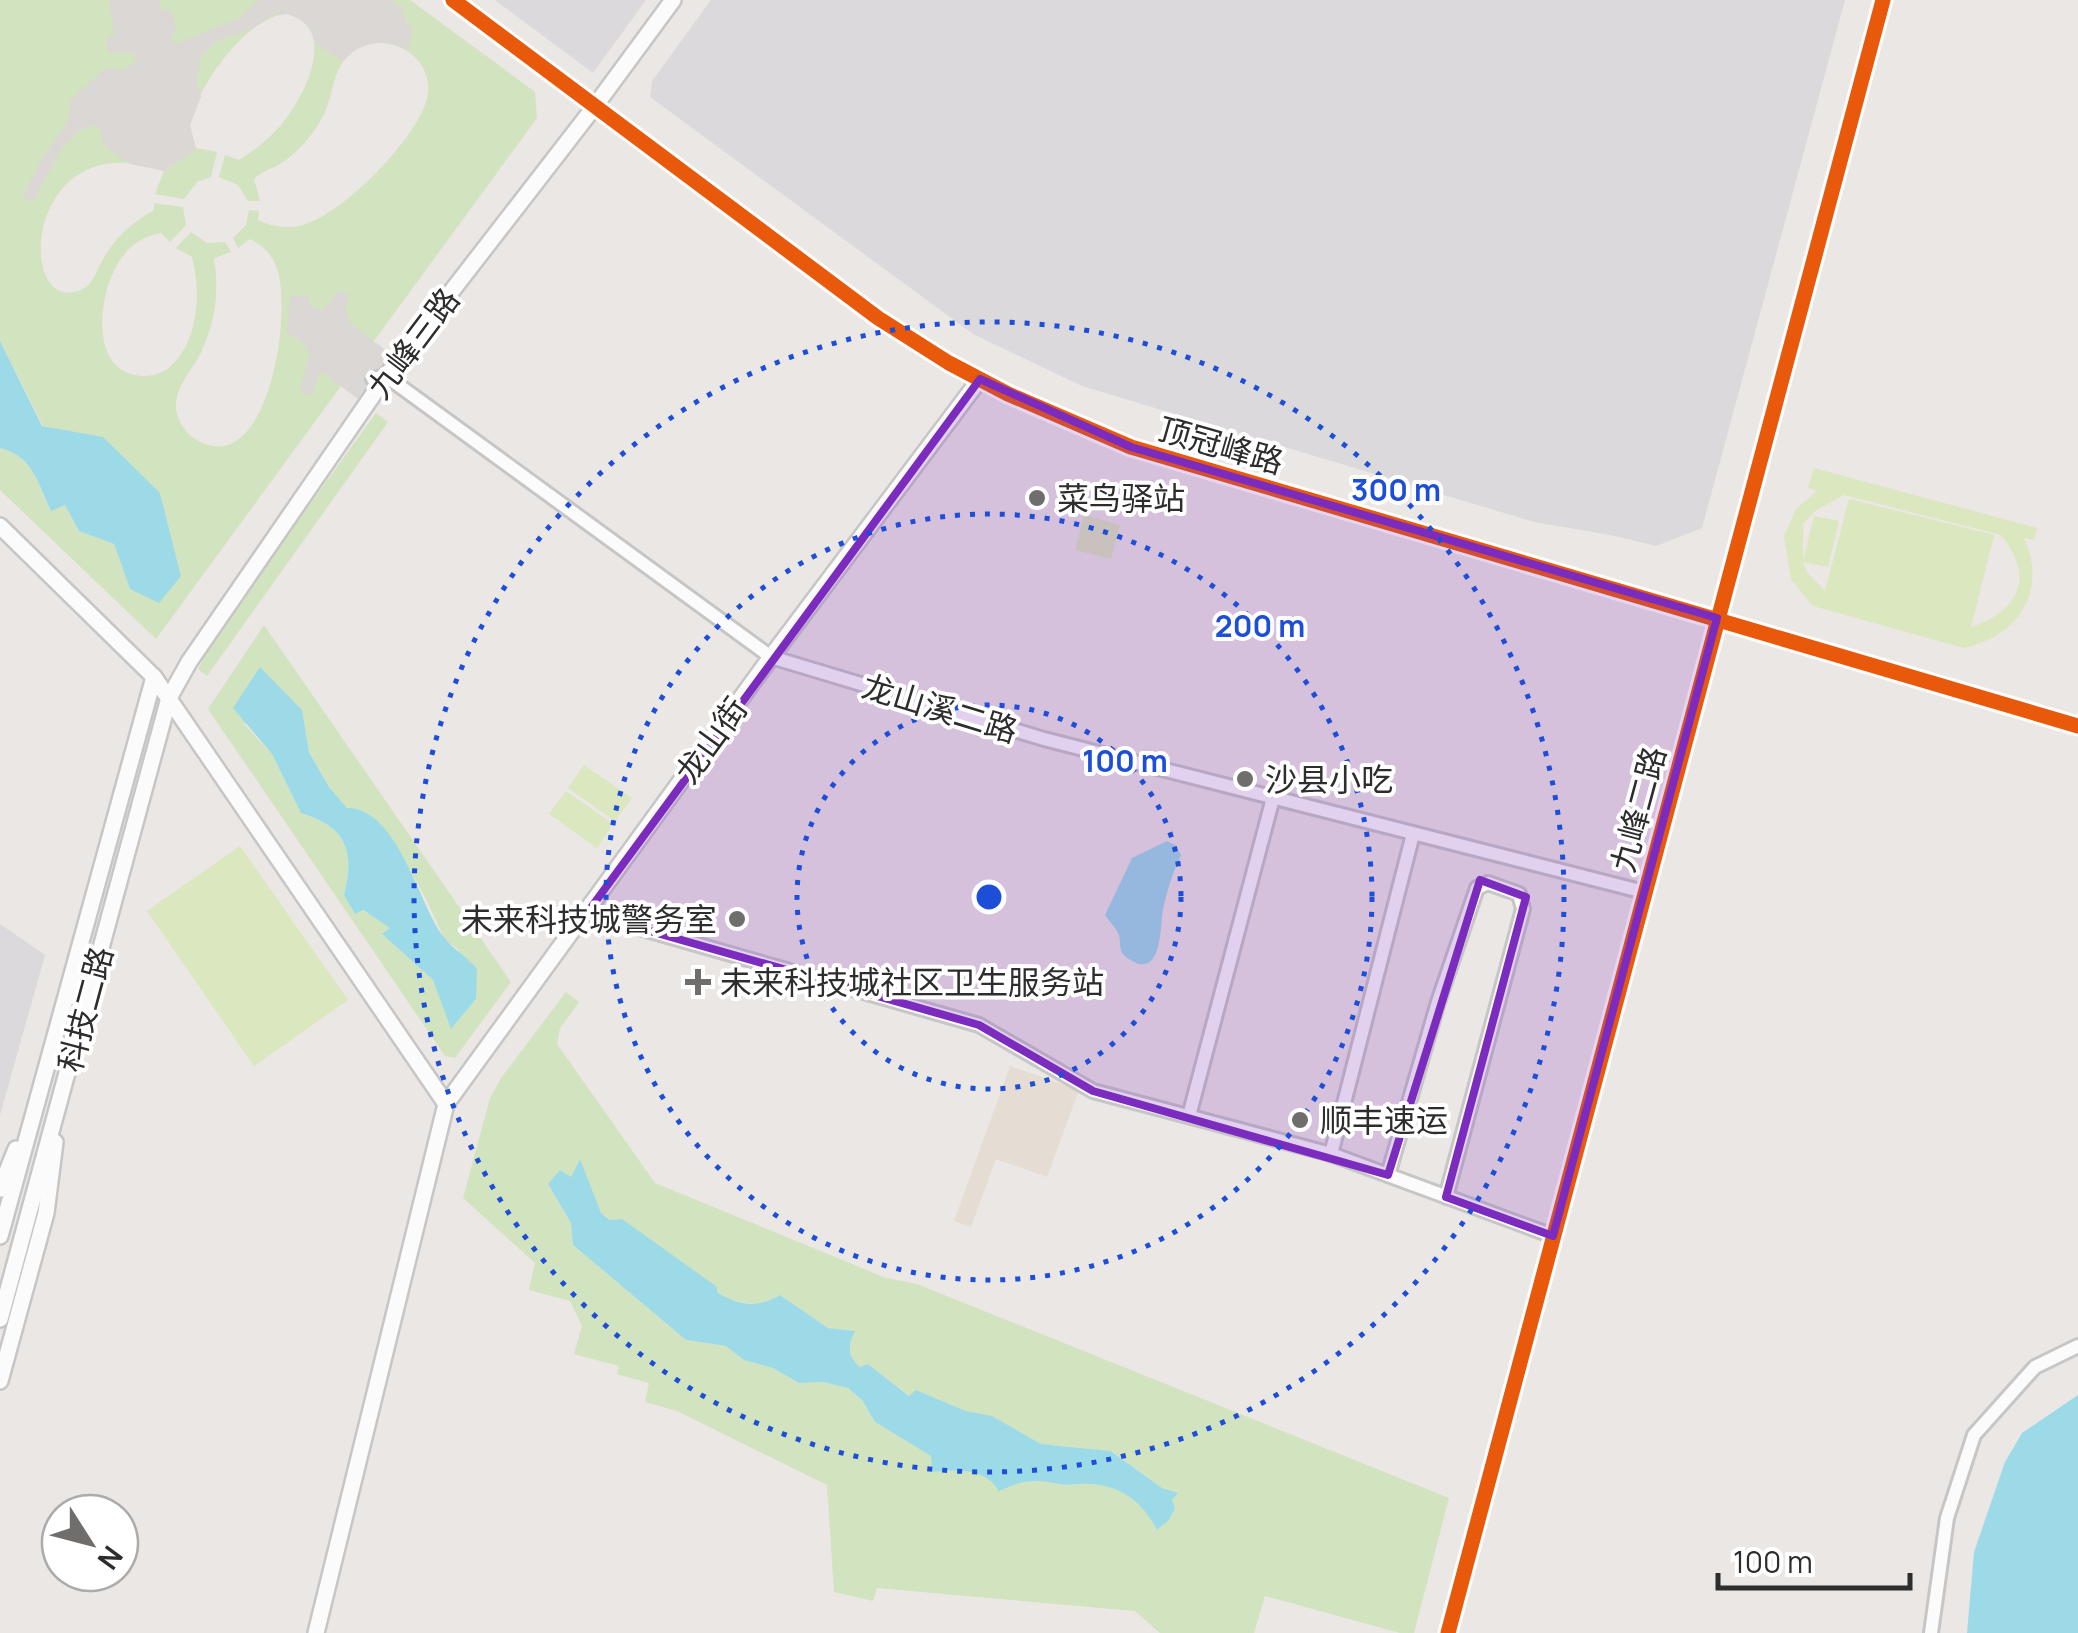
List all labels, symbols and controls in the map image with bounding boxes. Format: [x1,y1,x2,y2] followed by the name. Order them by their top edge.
[357,279,469,407] street label: 九峰三路
[1153,406,1289,484] street label: 顶冠峰路
[1351,469,1441,510] text: 300 m
[1057,476,1185,520] place label: 菜鸟驿站
[1026,487,1048,509] marker: 菜鸟驿站
[1215,605,1305,646] text: 200 m
[857,664,1023,752] street label: 龙山溪二路
[665,688,757,792] street label: 龙山街
[1082,740,1168,781] text: 100 m
[1600,741,1676,877] street label: 九峰二路
[1265,757,1393,801] place label: 沙县小吃
[1234,768,1256,790] marker: 沙县小吃
[971,879,1007,915] centre of rings
[461,897,717,941] place label: 未来科技城警务室
[726,908,748,930] marker: 未来科技城警务室
[47,941,123,1077] street label: 科技二路
[720,960,1104,1004] place label: 未来科技城社区卫生服务站
[685,969,711,995] marker: 未来科技城社区卫生服务站
[1320,1098,1448,1142] place label: 顺丰速运
[1289,1109,1311,1131] marker: 顺丰速运
[40,1493,140,1593] north arrow
[1718,1528,1910,1590] scale bar
[90,1539,132,1578] text: N
[1733,1541,1813,1582] text: 100 m

